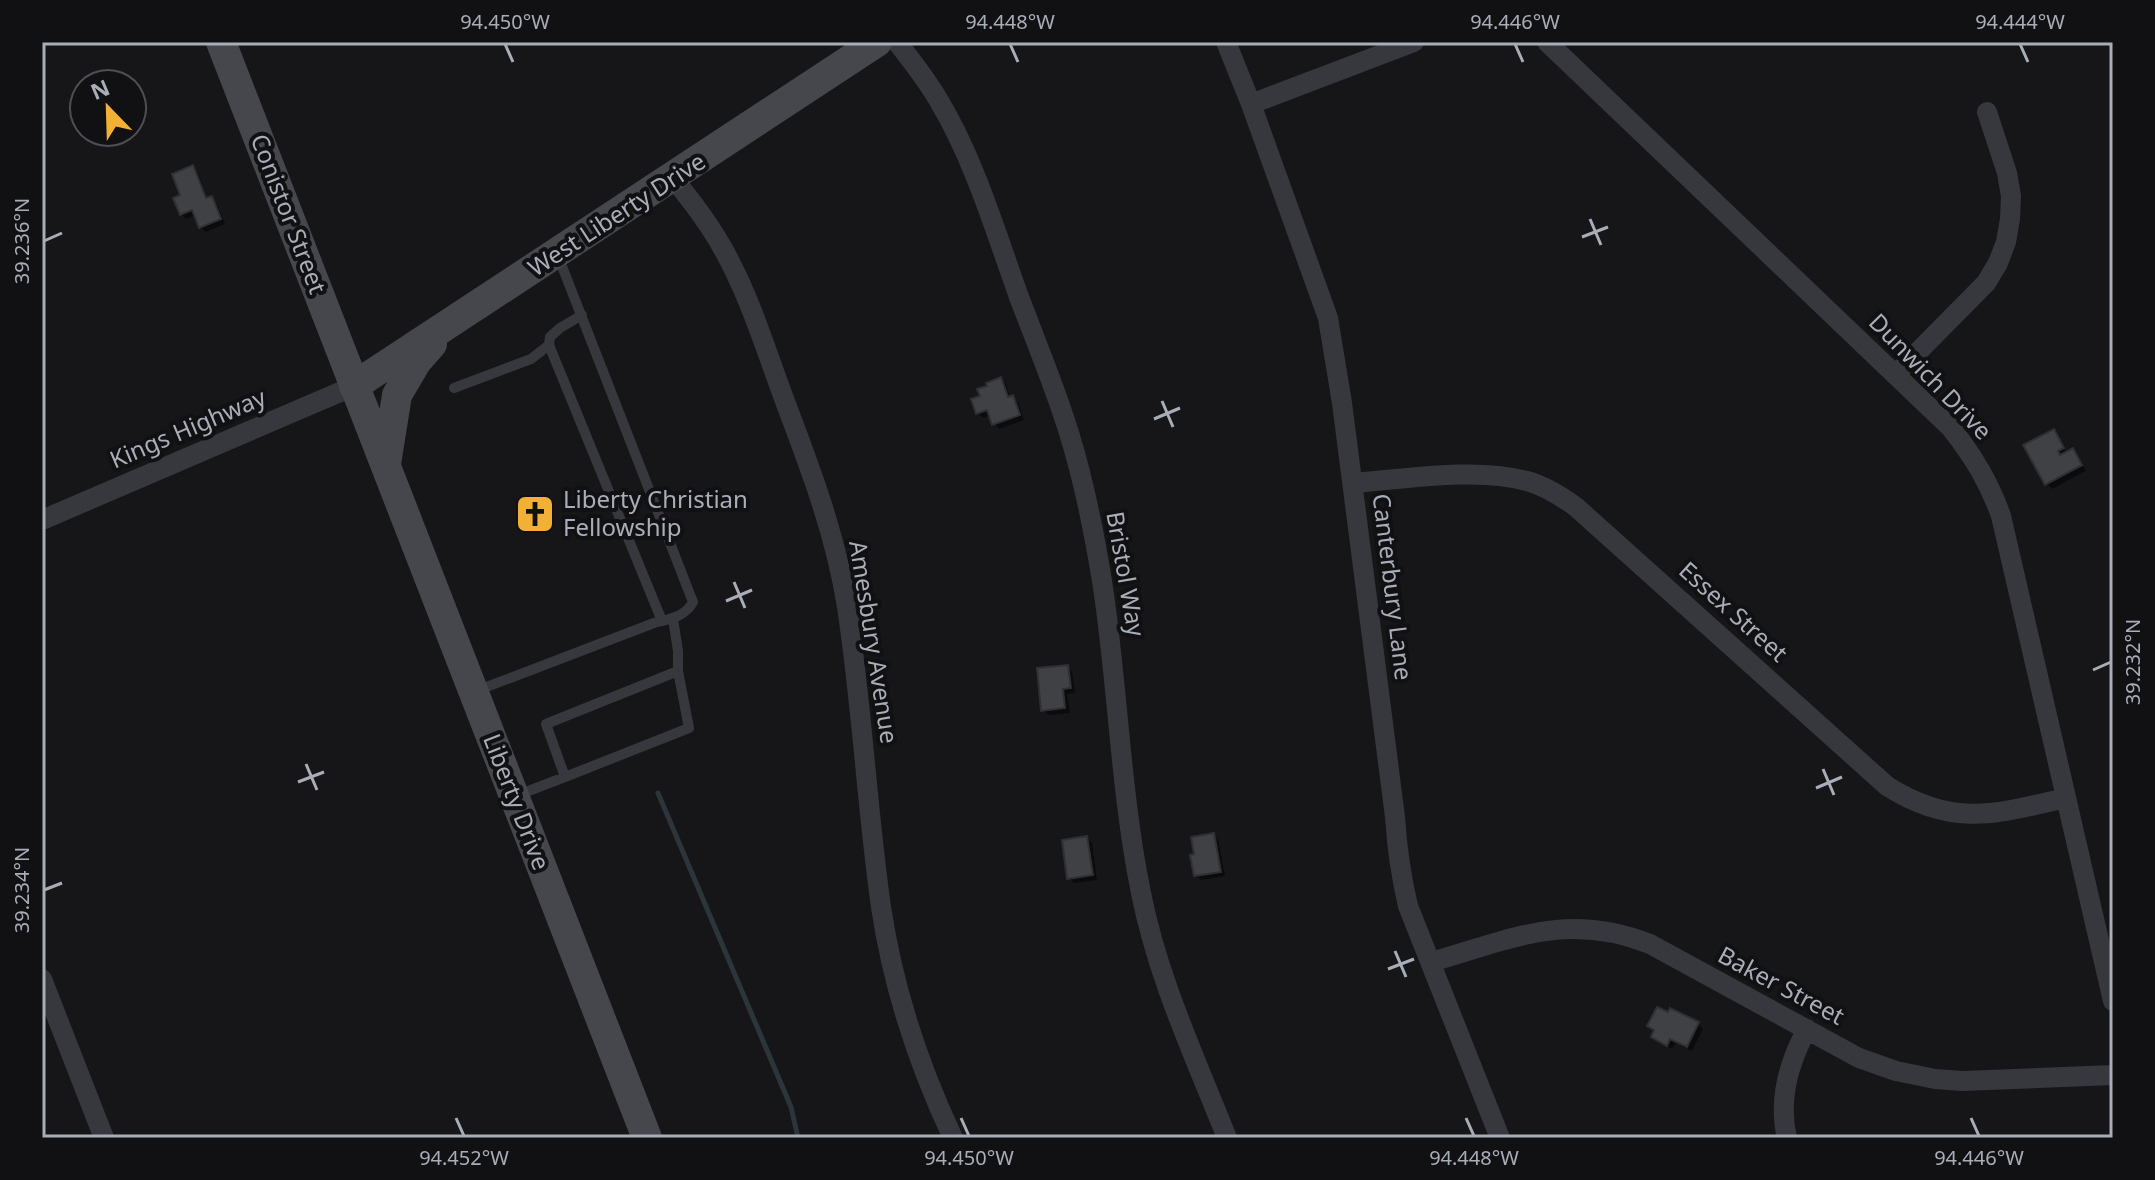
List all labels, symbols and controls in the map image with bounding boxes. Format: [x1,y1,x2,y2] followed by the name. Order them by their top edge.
[460,8,550,35] text: 94.450°W
[965,8,1055,35] text: 94.448°W
[1470,8,1560,35] text: 94.446°W
[1975,8,2065,35] text: 94.444°W
[68,68,148,148] north arrow
[86,71,114,106] text: N
[244,129,335,298] street label: Conistor Street
[521,144,711,283] street label: West Liberty Drive
[8,198,35,284] text: 39.236°N
[1862,305,2000,446] street label: Dunwich Drive
[104,380,271,475] street label: Kings Highway
[563,482,748,543] place label: Liberty Christian Fellowship
[1366,492,1421,682] street label: Canterbury Lane
[514,493,556,535] church icon: Liberty Christian Fellowship
[1099,509,1154,640] street label: Bristol Way
[842,538,907,746] street label: Amesbury Avenue
[1673,553,1796,669] street label: Essex Street
[2119,619,2146,705] text: 39.232°N
[476,729,559,874] street label: Liberty Drive
[8,847,35,933] text: 39.234°N
[1713,938,1851,1032] street label: Baker Street
[419,1144,509,1171] text: 94.452°W
[924,1144,1014,1171] text: 94.450°W
[1429,1144,1519,1171] text: 94.448°W
[1934,1144,2024,1171] text: 94.446°W

